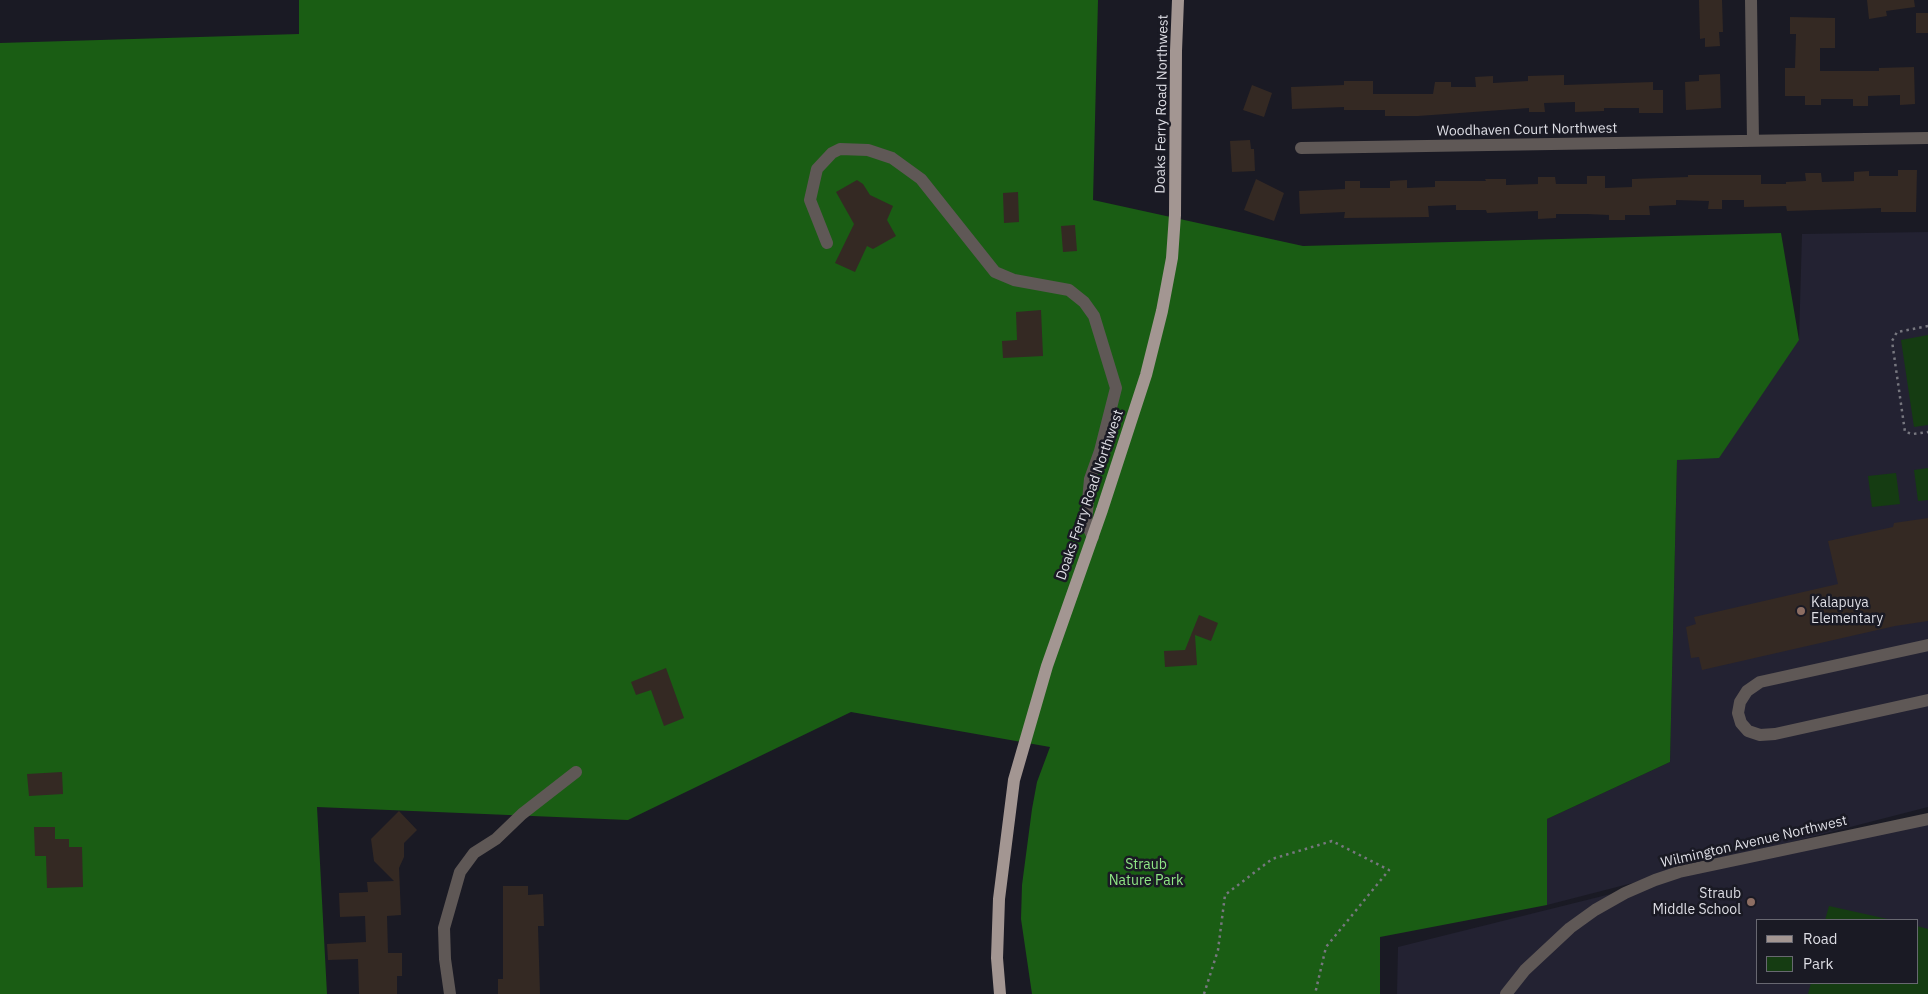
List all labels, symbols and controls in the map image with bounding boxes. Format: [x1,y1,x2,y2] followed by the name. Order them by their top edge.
[1152,14,1172,194] street label: Doaks Ferry Road Northwest
[1437,120,1617,140] street label: Woodhaven Court Northwest
[1053,408,1127,582] street label: Doaks Ferry Road Northwest
[1811,595,1883,628] place label: Kalapuya Elementary
[1795,605,1807,617] marker: Kalapuya Elementary
[1659,812,1849,872] street label: Wilmington Avenue Northwest
[1109,857,1183,890] park label: Straub Nature Park
[1652,886,1741,919] place label: Straub Middle School
[1745,896,1757,908] marker: Straub Middle School
[1756,919,1918,984] legend
[1803,929,1838,948] text: Road
[1803,954,1833,973] text: Park

